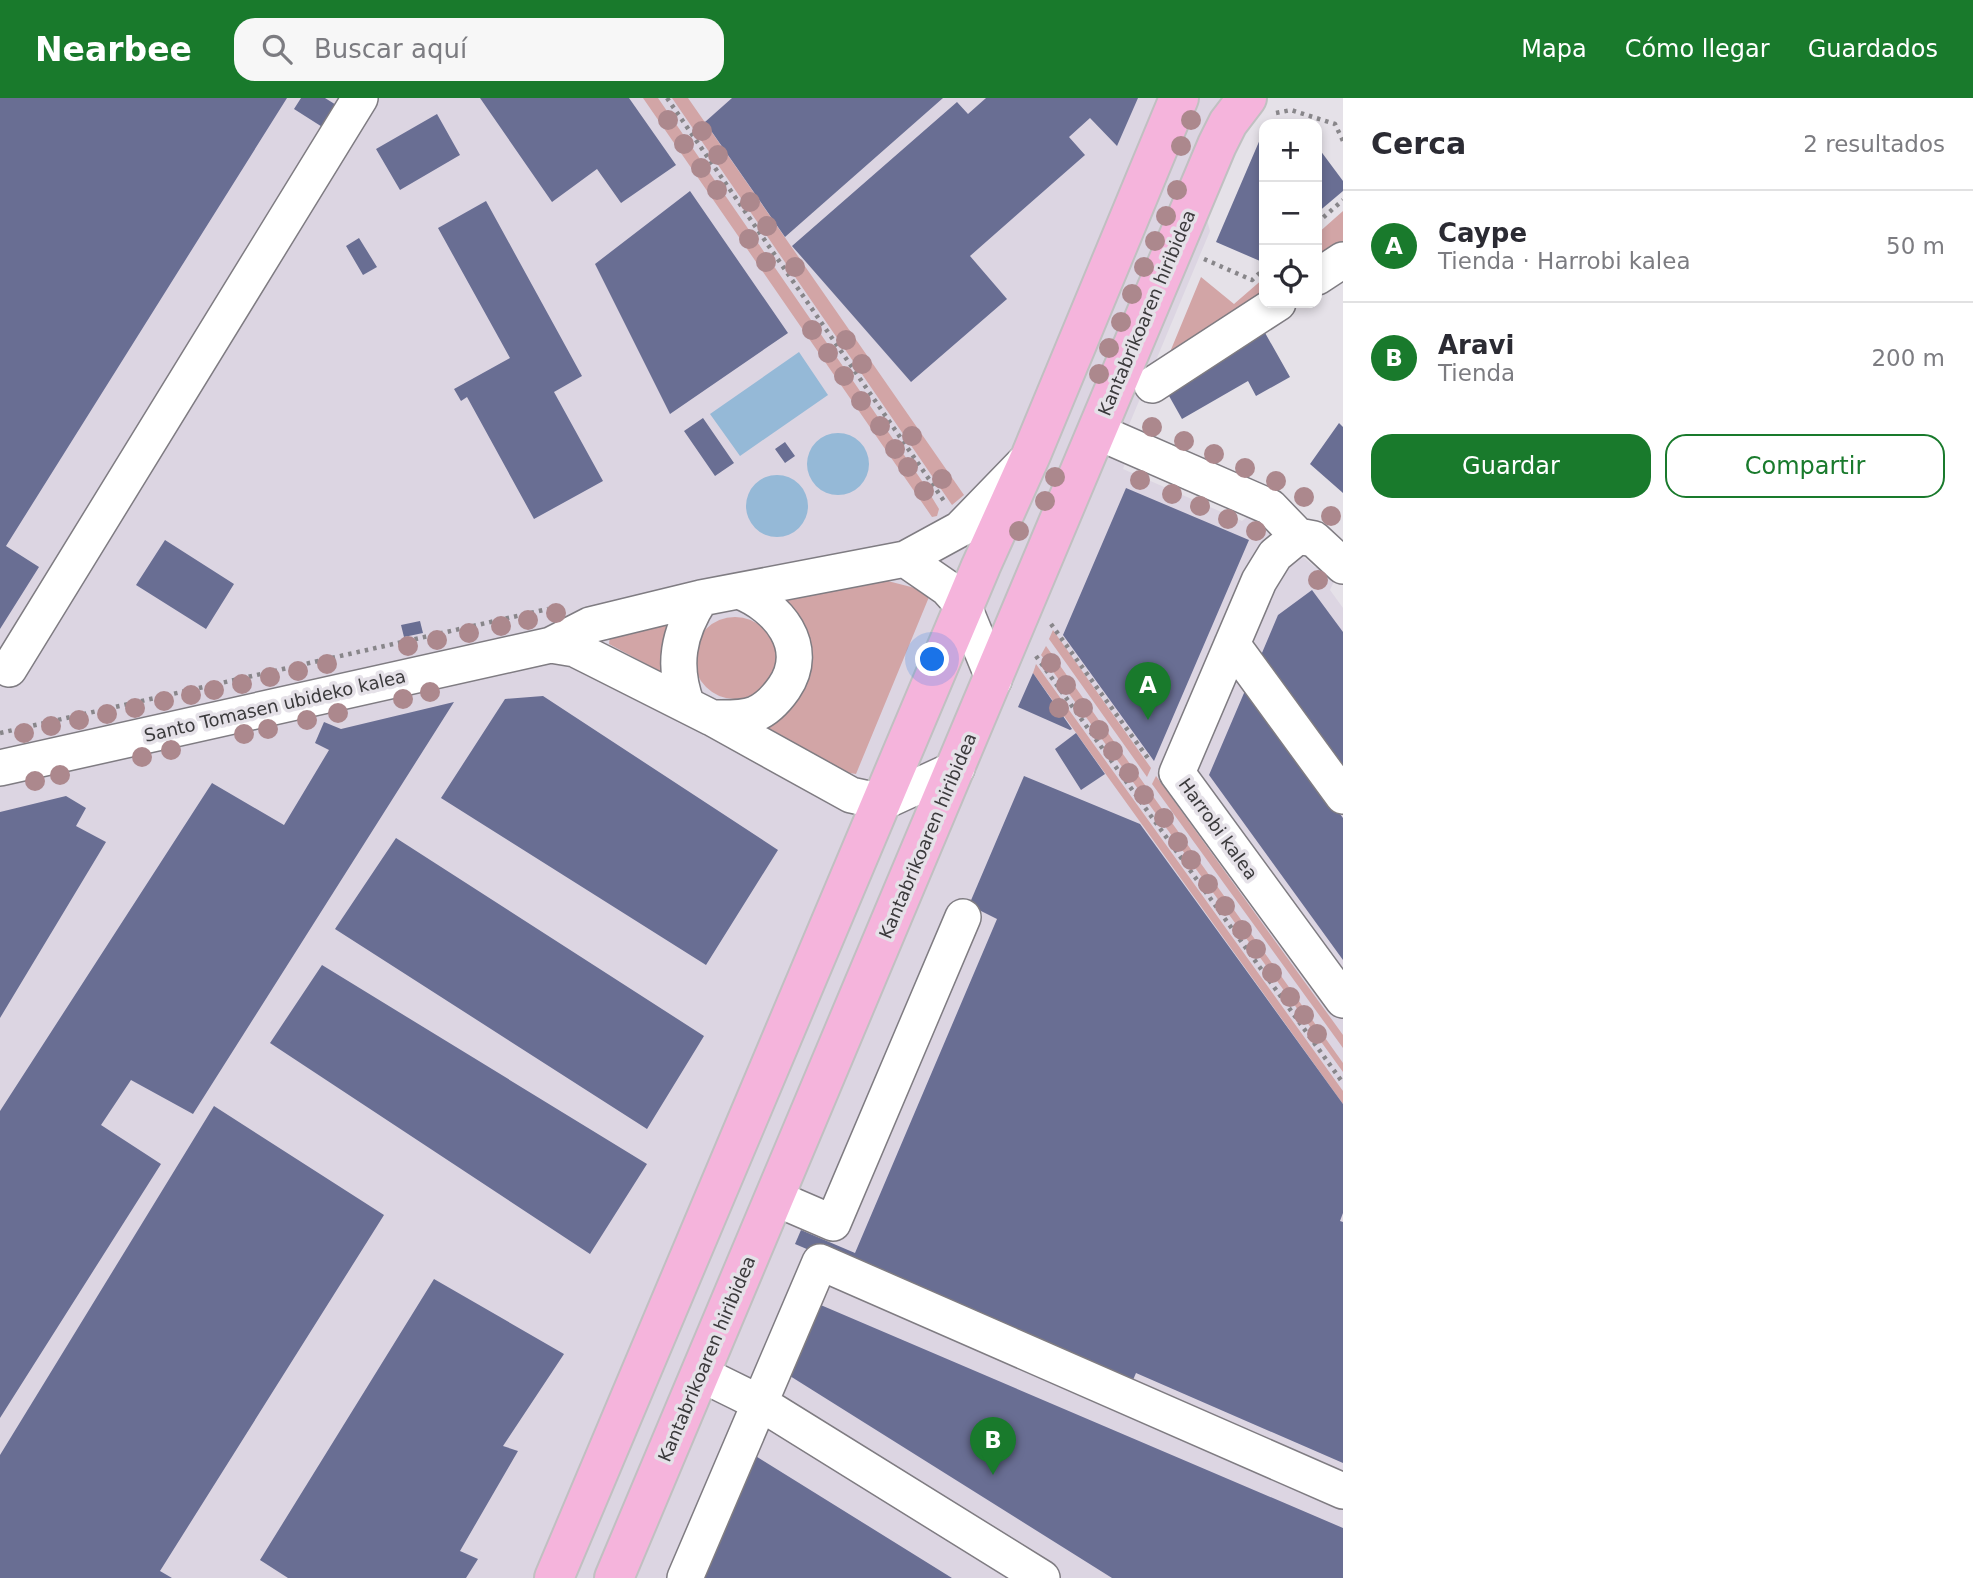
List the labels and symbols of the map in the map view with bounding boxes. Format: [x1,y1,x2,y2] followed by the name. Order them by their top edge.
[1094,207,1200,419] street label: Kantabrikoaren hiribidea
[915,642,949,676] your location
[1125,662,1171,720] pin: A
[142,665,408,746] street label: Santo Tomasen ubideko kalea
[875,730,981,942] street label: Kantabrikoaren hiribidea
[1175,774,1262,883] street label: Harrobi kalea
[654,1253,760,1465] street label: Kantabrikoaren hiribidea
[970,1417,1016,1475] pin: B

